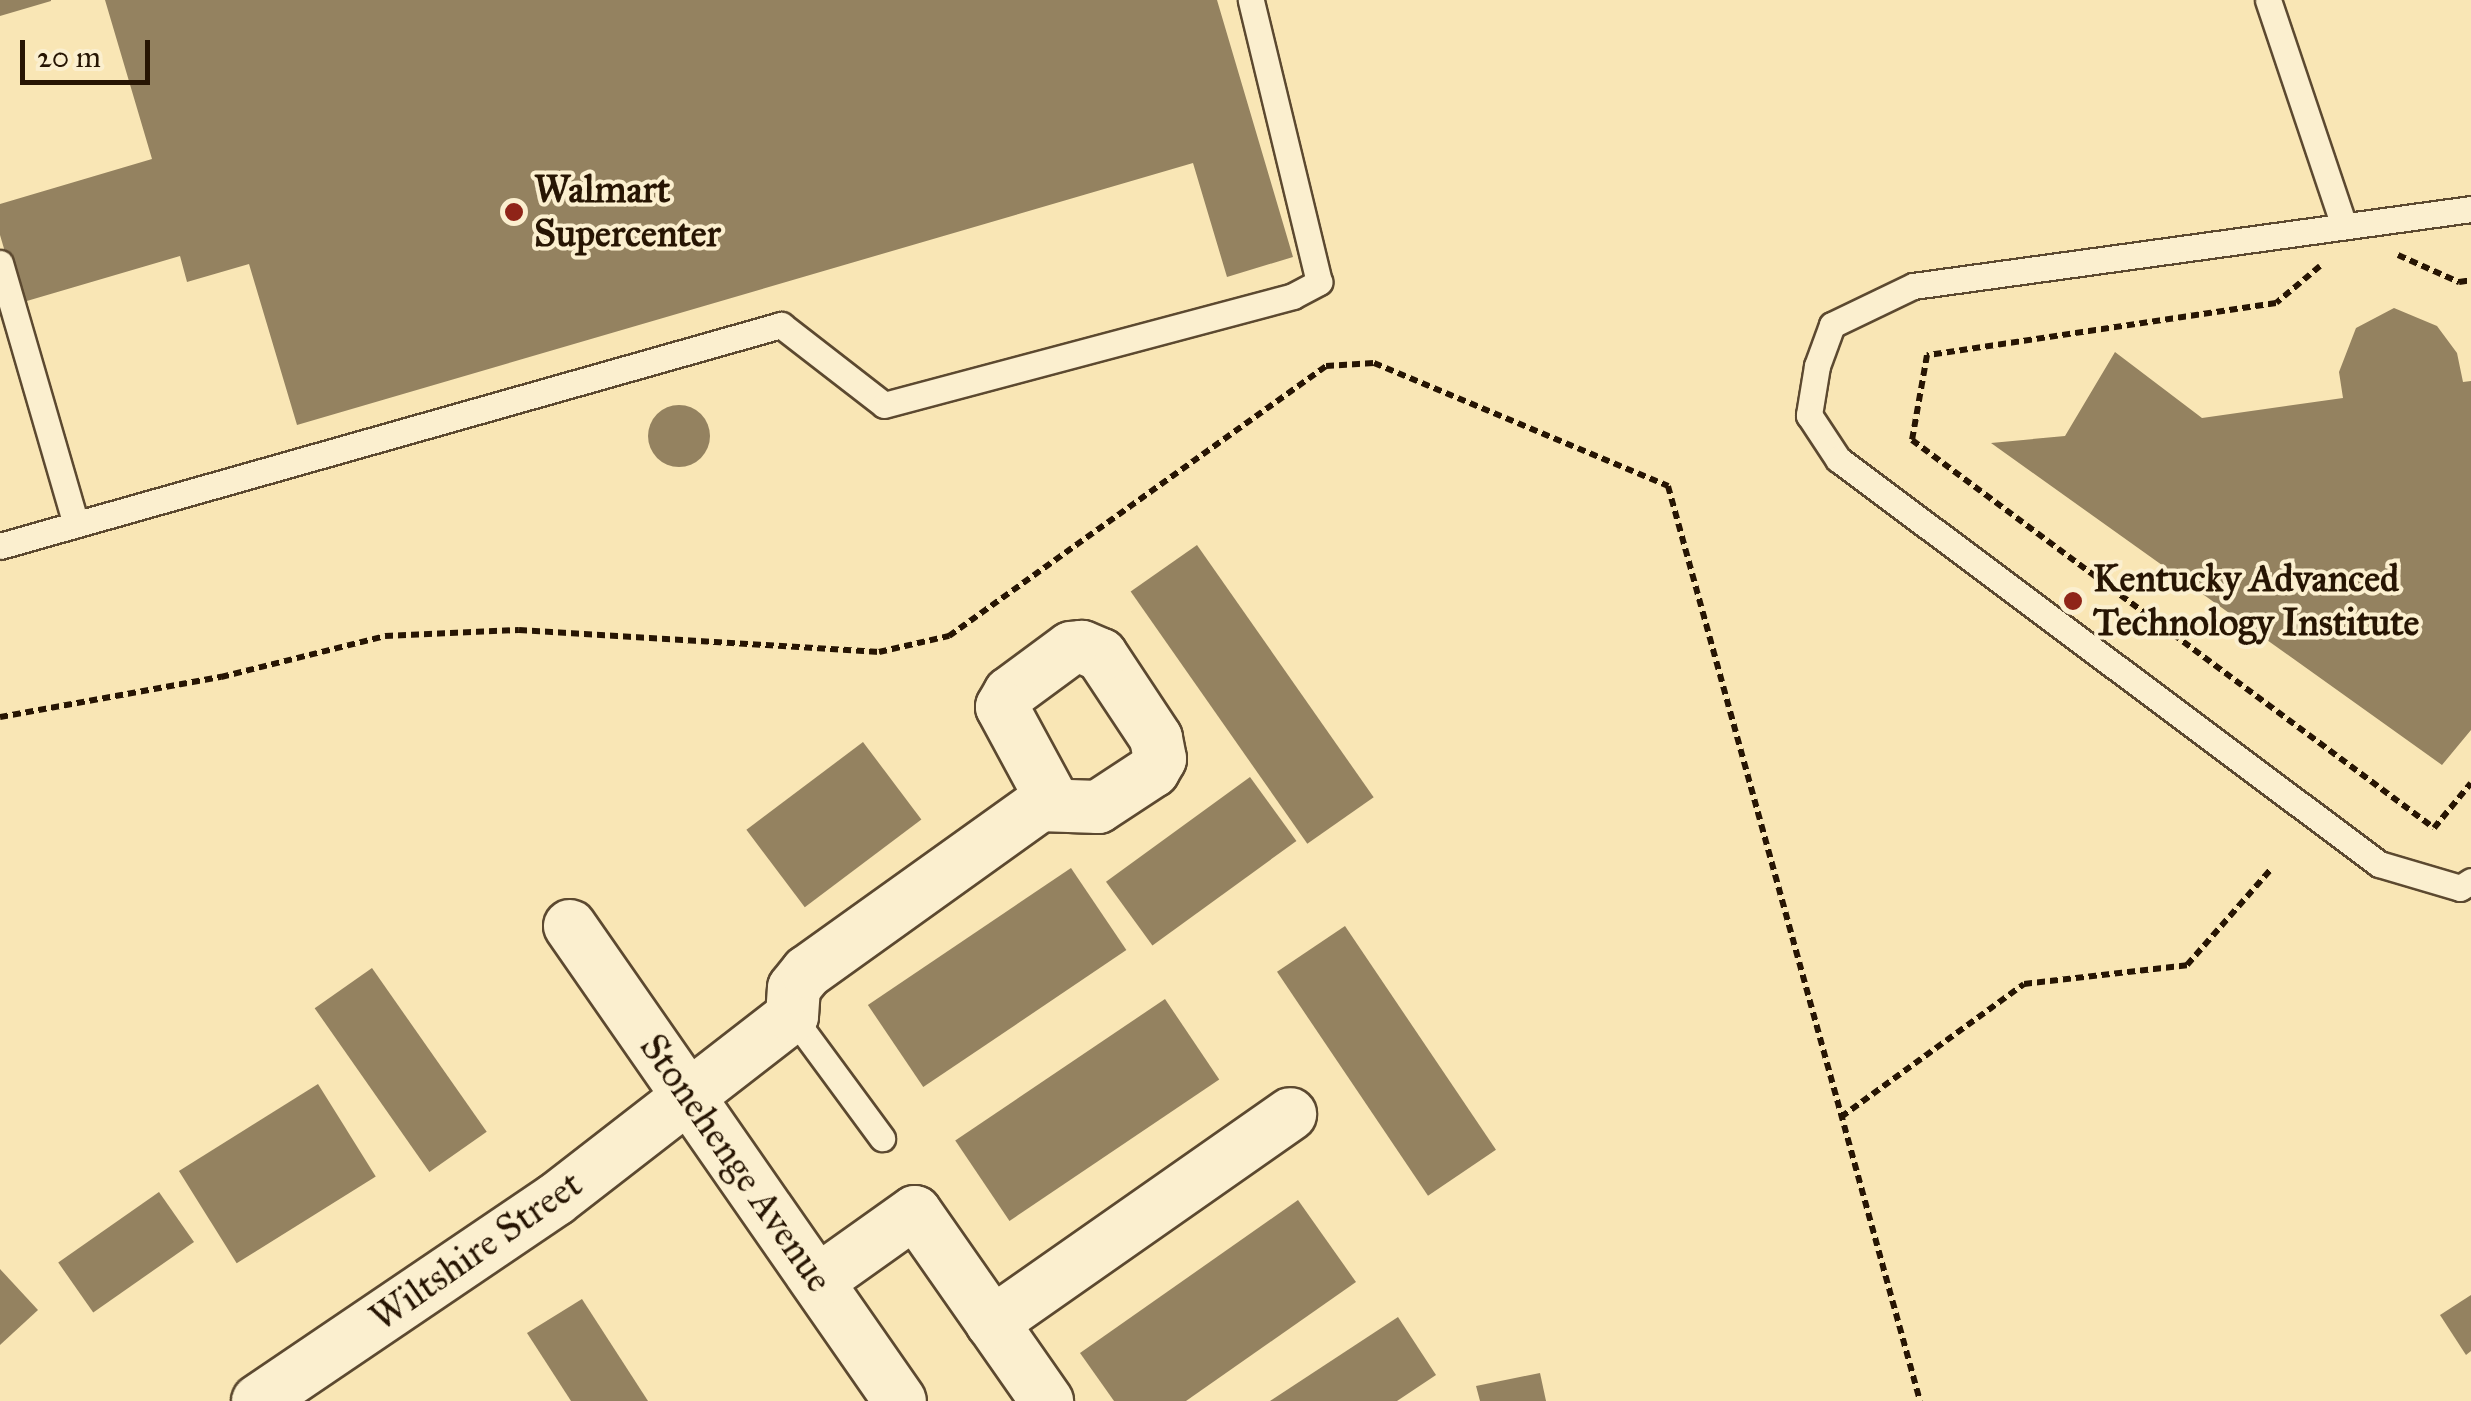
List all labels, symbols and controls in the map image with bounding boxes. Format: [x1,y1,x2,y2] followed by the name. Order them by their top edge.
[25,20,155,82] scale bar
[37,39,101,75] text: 20 m
[534,167,721,256] place label: Walmart Supercenter
[503,201,525,223] marker: Walmart Supercenter
[2093,556,2419,646] place label: Kentucky Advanced Technology Institute
[2062,590,2084,612] marker: Kentucky Advanced Technology Institute
[630,1025,842,1301] street label: Stonehenge Avenue
[361,1161,591,1341] street label: Wiltshire Street

